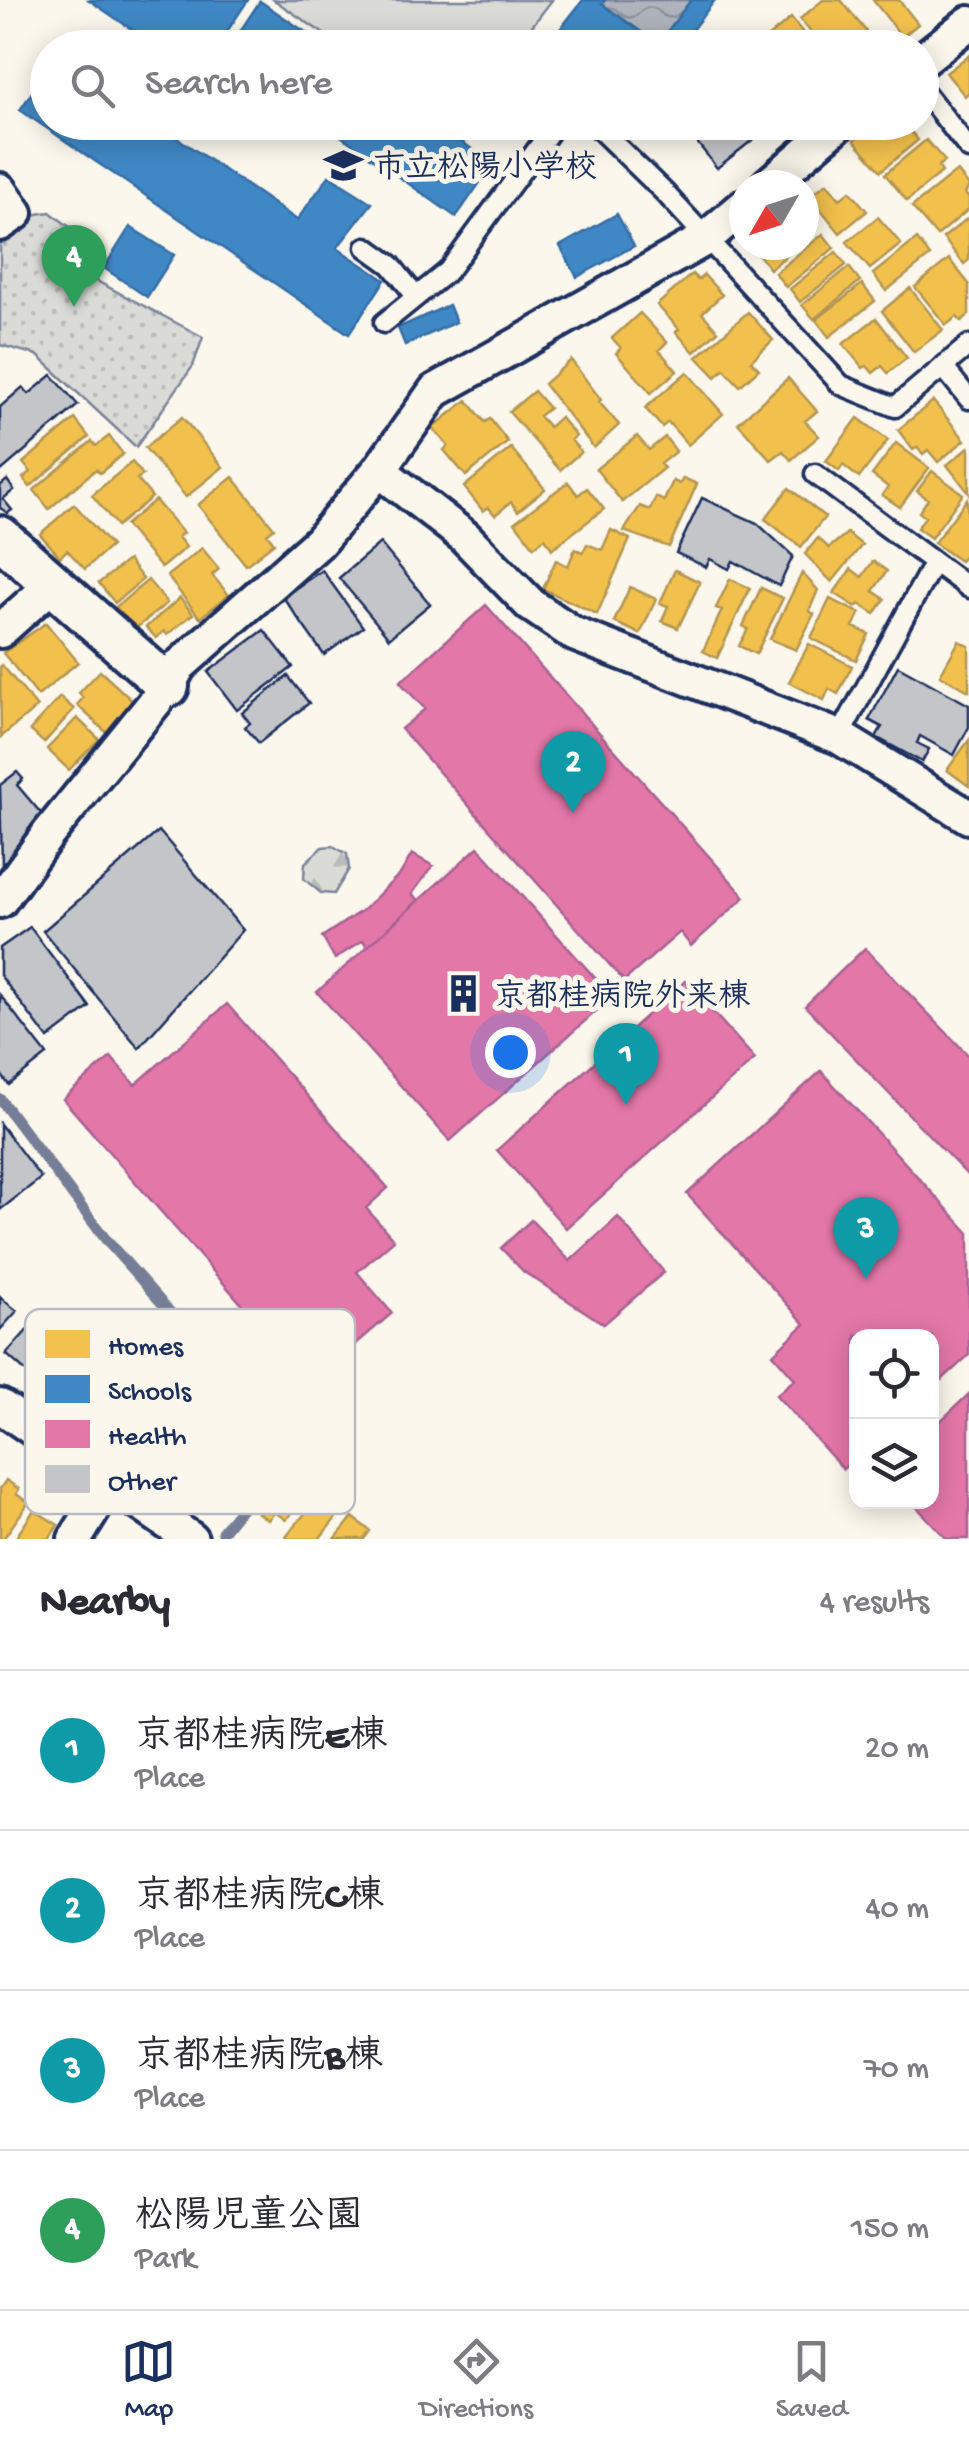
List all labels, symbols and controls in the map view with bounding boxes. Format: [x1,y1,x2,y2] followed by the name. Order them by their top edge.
[30,30,939,140] search box
[65,58,120,113] icon: search
[145,63,332,107] text: Search here
[322,144,364,186] school or university icon: 市立松陽小学校
[373,150,597,189] place label: 市立松陽小学校
[729,170,819,260] north arrow
[42,224,106,307] pin: 4
[540,730,606,813] pin: 2
[443,973,485,1015] building icon: 京都桂病院外来棟
[494,978,750,1018] place label: 京都桂病院外来棟
[594,1022,658,1105] pin: 1
[485,1027,536,1078] your location
[834,1196,898,1279] pin: 3
[25,1309,355,1514] legend
[849,1329,939,1509] map controls
[849,1329,939,1419] button: locate
[108,1332,184,1365] text: Homes
[108,1377,192,1410] text: Schools
[849,1419,939,1509] button: layers
[108,1422,187,1455] text: Health
[108,1467,178,1500] text: Other
[40,1580,170,1629] text: Nearby
[820,1585,929,1623] text: 4 results
[135,1717,387,1761] text: 京都桂病院E棟
[66,1731,79,1769] text: 1
[865,1731,929,1769] text: 20 m
[135,1761,205,1799] text: Place
[135,1877,384,1921] text: 京都桂病院C棟
[65,1891,80,1929] text: 2
[865,1891,929,1929] text: 40 m
[135,1921,205,1959] text: Place
[135,2037,382,2081] text: 京都桂病院B棟
[64,2051,81,2089] text: 3
[864,2051,929,2089] text: 70 m
[135,2081,205,2119] text: Place
[135,2197,363,2241] text: 松陽児童公園
[65,2211,80,2249] text: 4
[851,2211,929,2249] text: 150 m
[135,2241,196,2279] text: Park
[121,2334,176,2427] tab: Map
[419,2334,533,2427] tab: Directions
[776,2334,848,2427] tab: Saved

